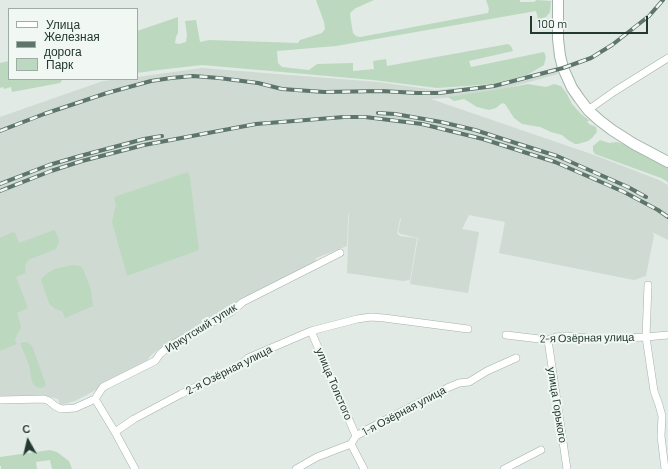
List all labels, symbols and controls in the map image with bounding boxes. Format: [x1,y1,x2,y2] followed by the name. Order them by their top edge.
[8,8,138,80] legend
[532,8,650,34] scale bar
[537,16,567,30] text: 100 m
[46,17,80,31] text: Улица
[44,29,100,58] text: Железная дорога
[46,57,73,71] text: Парк
[163,301,239,355] street label: Иркутский тупик
[539,331,635,345] street label: 2-я Озёрная улица
[184,343,274,397] street label: 2-я Озёрная улица
[313,346,355,422] street label: улица Толстого
[544,366,570,444] street label: улица Горького
[360,383,448,439] street label: 1-я Озёрная улица
[8,421,48,461] north arrow
[21,422,31,436] text: С

